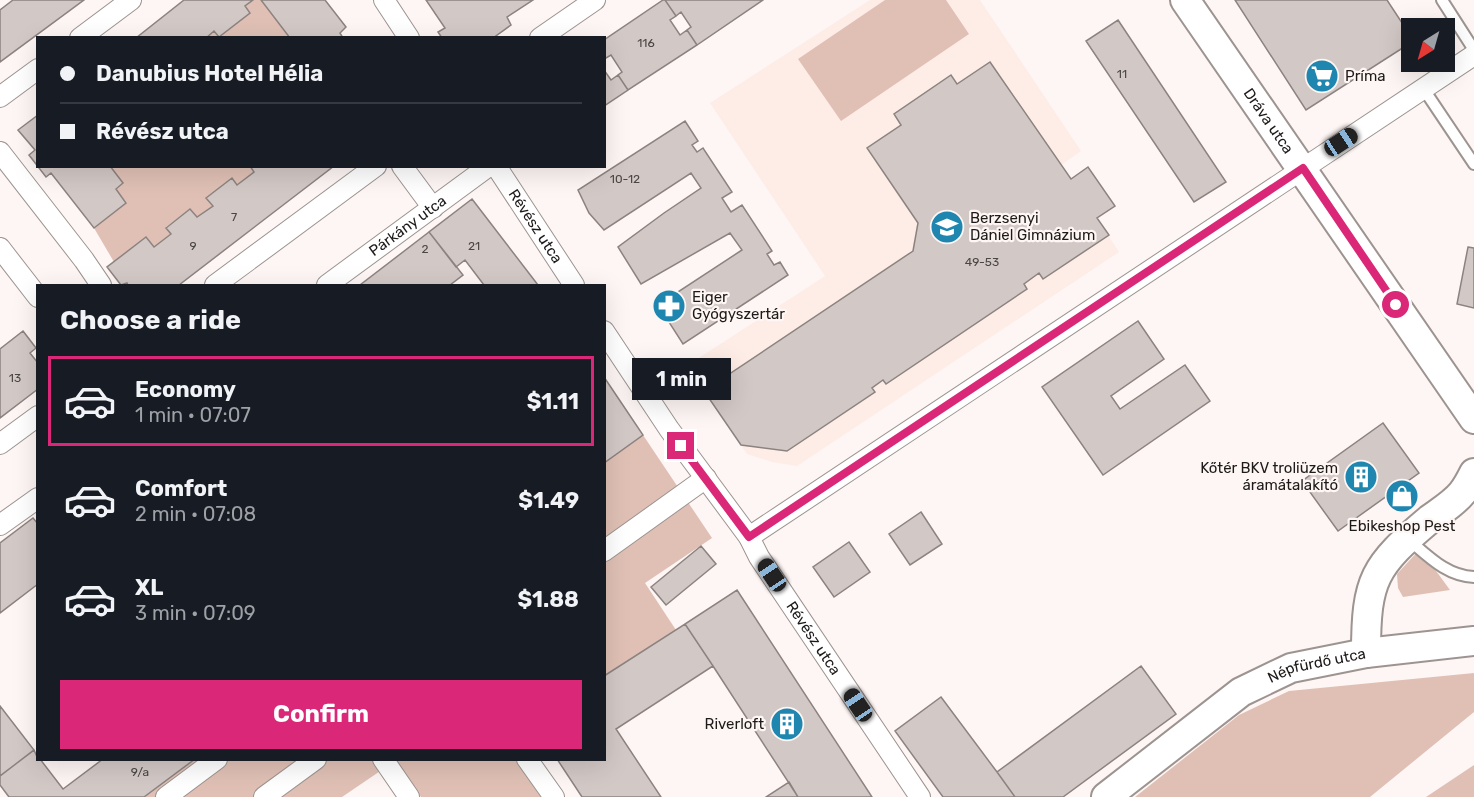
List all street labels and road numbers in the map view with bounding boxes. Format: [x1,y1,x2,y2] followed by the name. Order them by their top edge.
[1240,85,1297,157] street label: Dráva utca
[505,186,566,267] street label: Révész utca
[365,192,450,260] street label: Párkány utca
[782,598,844,678] street label: Révész utca
[1265,644,1367,687] street label: Népfürdő utca

